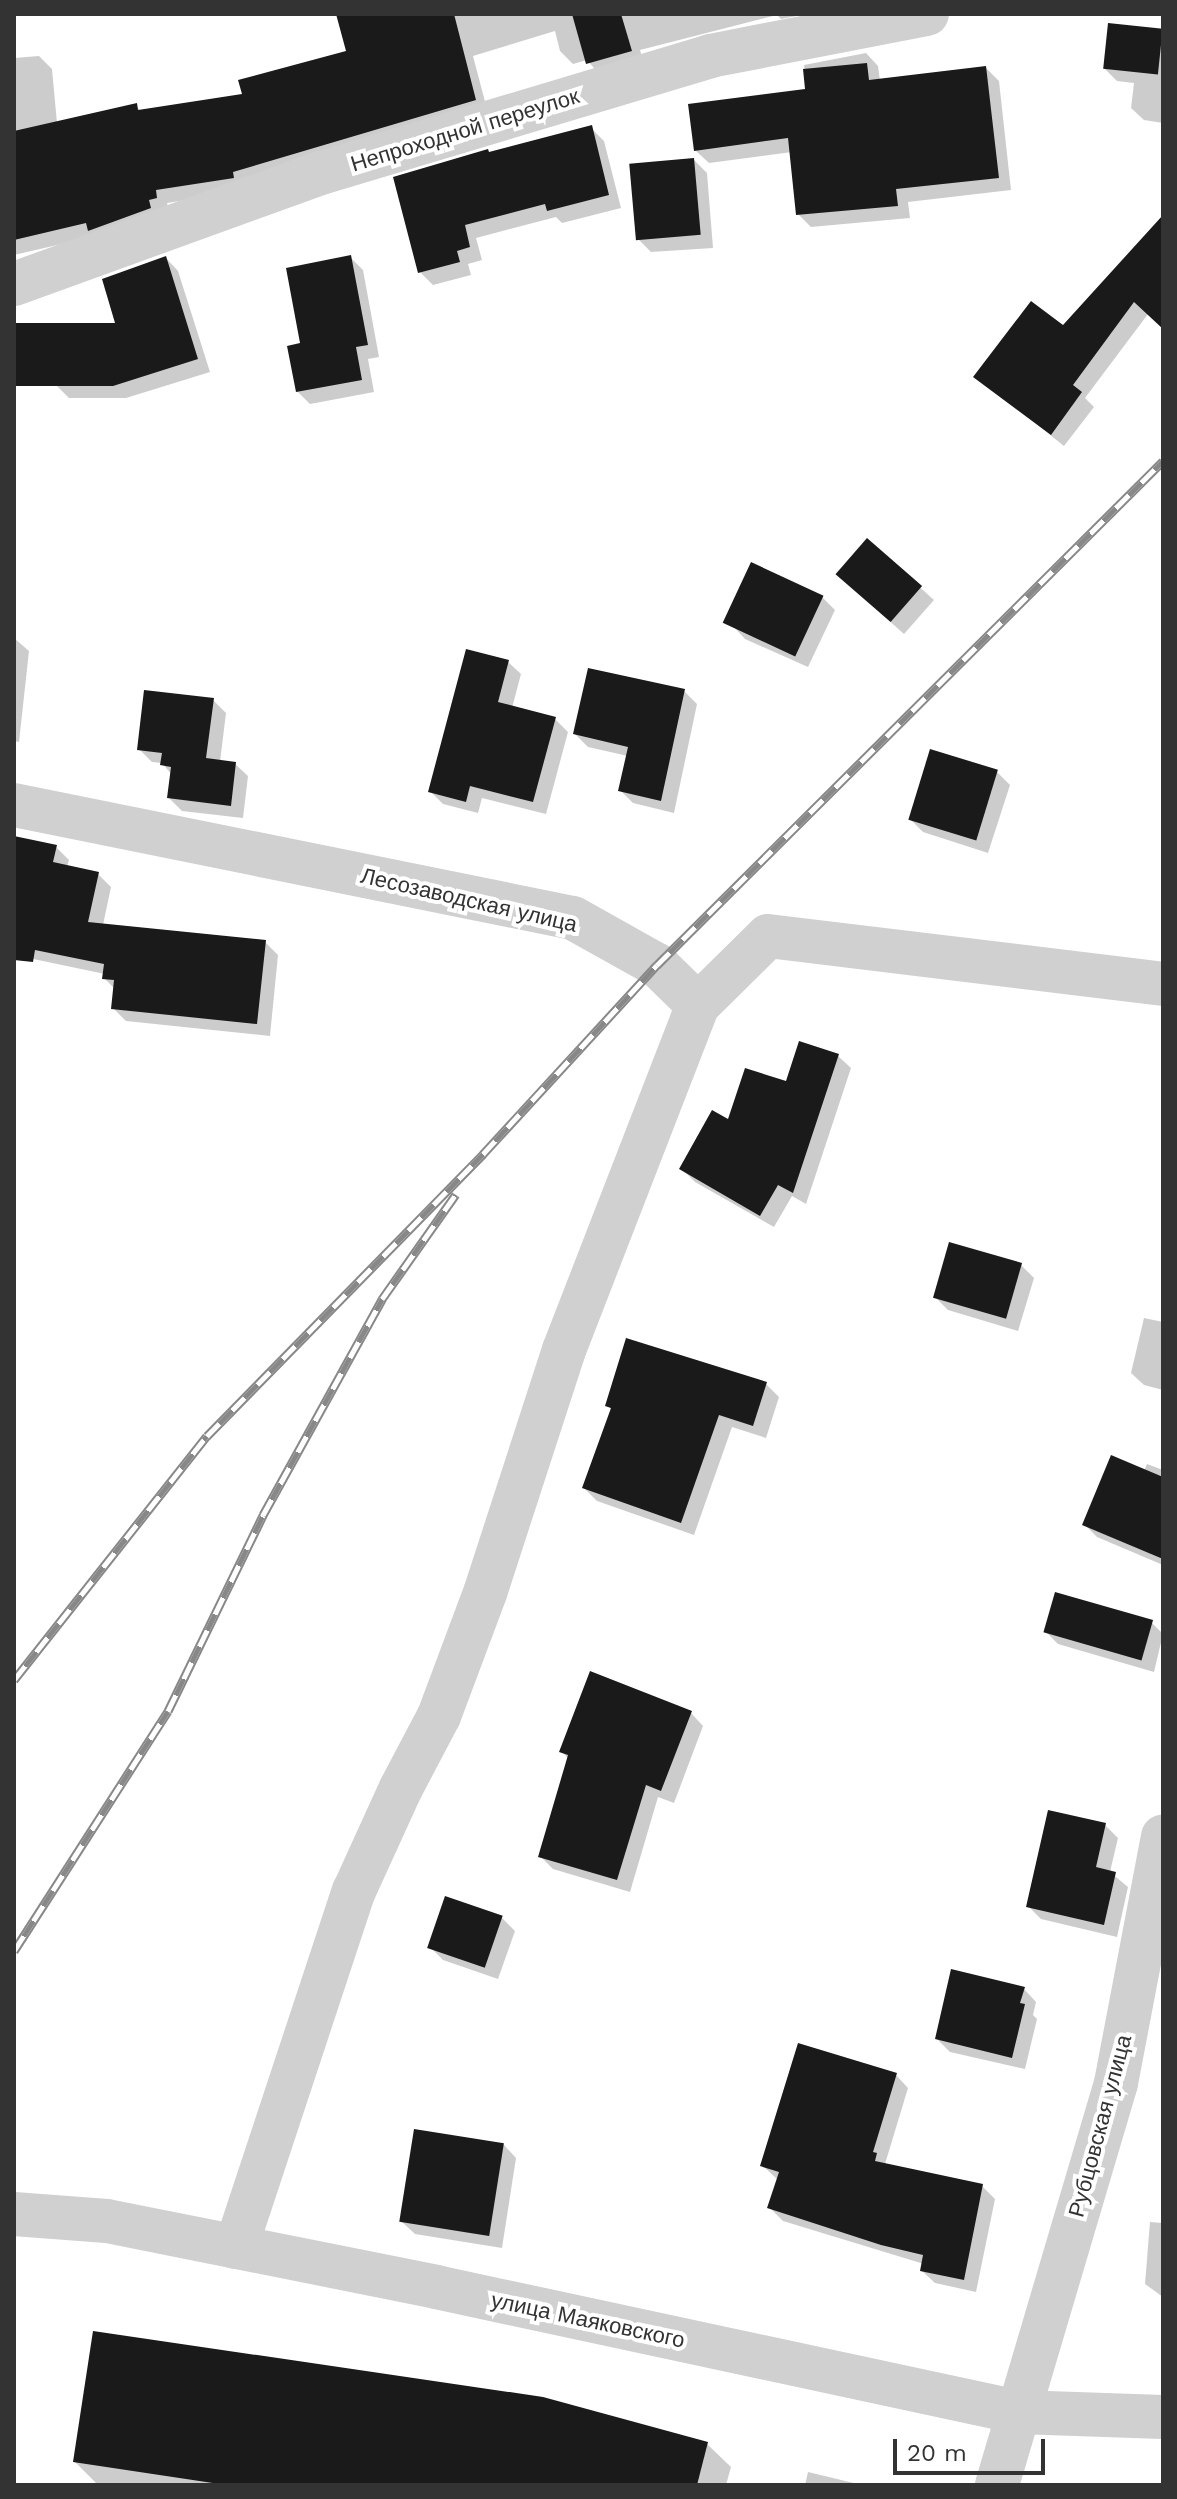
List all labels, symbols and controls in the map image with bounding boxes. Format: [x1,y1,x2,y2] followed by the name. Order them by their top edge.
[348,83,582,177] street label: Непроходной переулок
[358,862,580,938] street label: Лесозаводская улица
[1063,2032,1137,2220] street label: Рубцовская улица
[489,2287,687,2353] street label: улица Маяковского
[897,2423,1049,2473] scale bar
[907,2439,967,2467] text: 20 m

